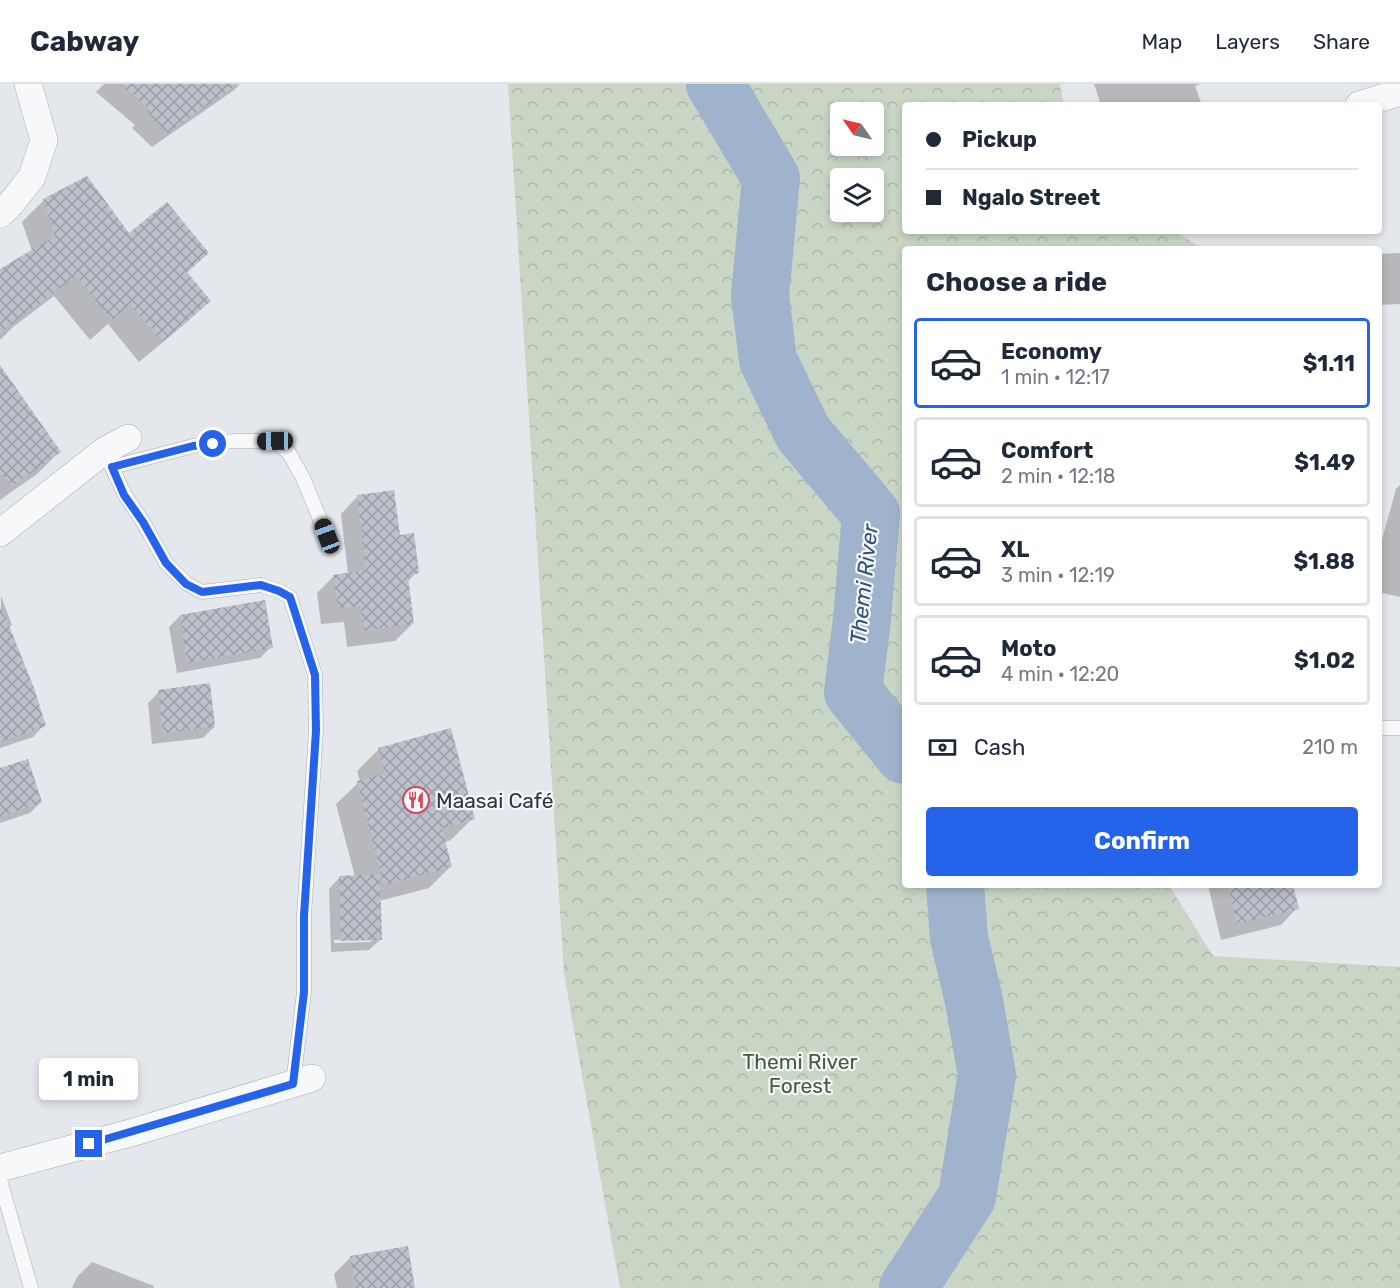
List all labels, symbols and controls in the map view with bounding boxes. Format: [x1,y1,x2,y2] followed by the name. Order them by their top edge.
[30,25,139,58] text: Cabway
[1141,29,1182,54] text: Map
[1215,29,1280,54] text: Layers
[1313,29,1370,54] text: Share
[830,102,884,156] north arrow
[830,102,884,222] map controls
[962,126,1037,153] text: Pickup
[830,168,884,222] button: layers
[962,184,1100,211] text: Ngalo Street
[926,266,1107,298] text: Choose a ride
[929,336,983,390] icon: car
[1001,338,1102,365] text: Economy
[1303,350,1355,377] text: $1.11
[1001,365,1110,389] text: 1 min · 12:17
[199,430,226,457] route start
[257,432,293,450] car
[929,435,983,489] icon: car
[1001,437,1093,464] text: Comfort
[1294,449,1355,476] text: $1.49
[1001,464,1115,488] text: 2 min · 12:18
[312,516,342,556] car
[844,521,884,645] water label: Themi River
[929,534,983,588] icon: car
[1001,536,1029,563] text: XL
[1293,548,1355,575] text: $1.88
[1001,563,1115,587] text: 3 min · 12:19
[929,633,983,687] icon: car
[1001,635,1056,662] text: Moto
[1294,647,1355,674] text: $1.02
[1001,662,1119,686] text: 4 min · 12:20
[926,731,959,764] icon: cash
[974,734,1025,761] text: Cash
[1302,735,1358,759] text: 210 m
[401,785,431,815] restaurant icon: Maasai Café
[436,788,554,813] place label: Maasai Café
[926,807,1358,876] button: Confirm
[742,1049,858,1098] park label: Themi River Forest
[40,1057,138,1099] callout: 1 min
[63,1067,114,1091] text: 1 min
[75,1130,102,1157] route end

